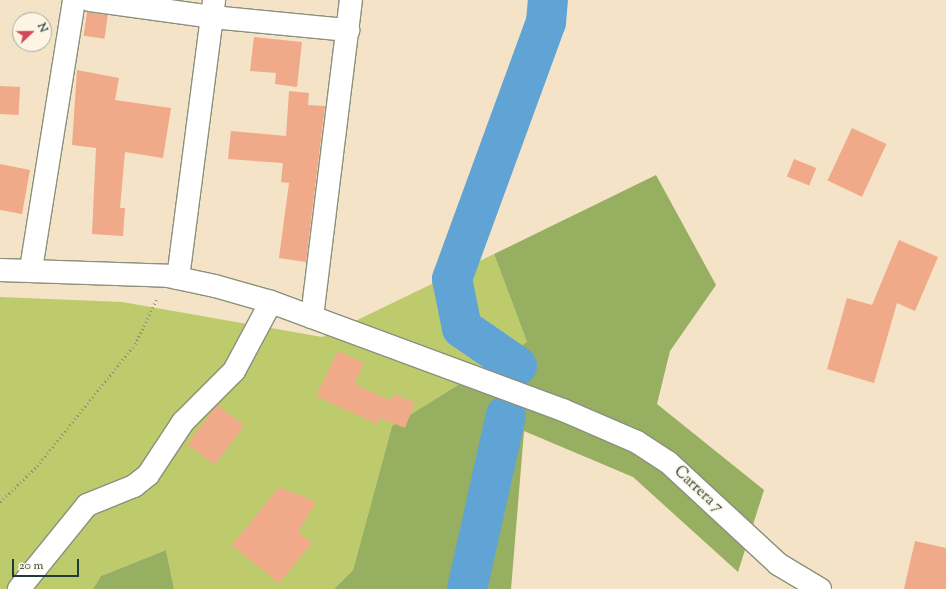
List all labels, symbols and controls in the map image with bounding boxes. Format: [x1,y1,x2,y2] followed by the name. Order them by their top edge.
[12,12,52,52] north arrow
[33,21,51,35] text: N
[670,463,726,517] street label: Carrera 7
[14,551,81,577] scale bar
[19,557,43,575] text: 20 m

